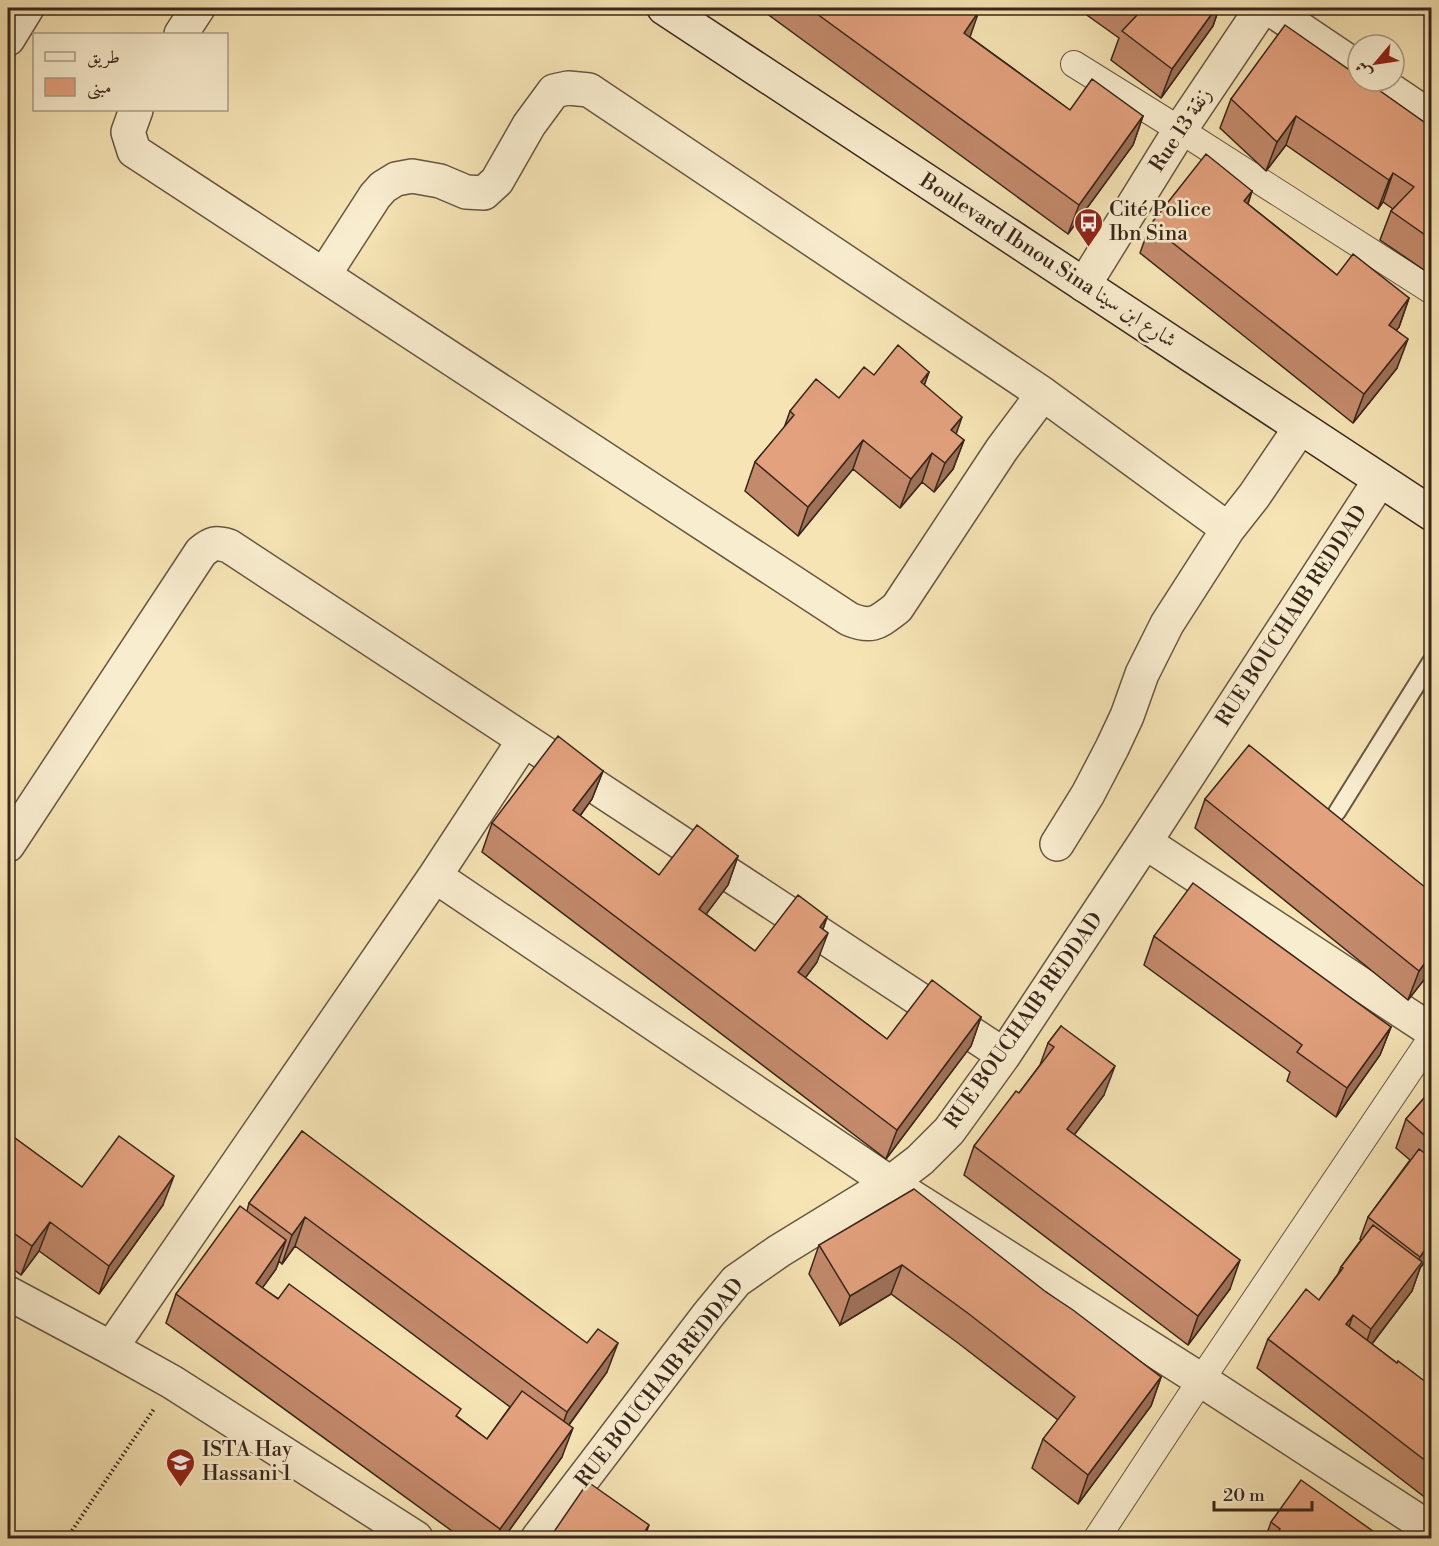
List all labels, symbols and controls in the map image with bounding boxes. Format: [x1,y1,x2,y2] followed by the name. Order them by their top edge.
[33,33,228,111] legend
[1346,33,1406,93] north arrow
[87,46,120,69] text: طريق
[1351,58,1376,82] text: ش
[87,76,112,100] text: مبنى
[1144,83,1218,177] street label: Rue 13 زنقة
[912,168,1181,357] street label: Boulevard Ibnou Sina شارع ابن سينا
[1109,197,1211,247] place label: Cité Police Ibn Sina
[1072,206,1104,248] bus stop icon: Cité Police Ibn Sina
[1211,500,1373,732] street label: RUE BOUCHAIB REDDAD
[939,908,1109,1134] street label: RUE BOUCHAIB REDDAD
[570,1273,750,1493] street label: RUE BOUCHAIB REDDAD
[202,1437,293,1487] place label: ISTA Hay Hassani 1
[165,1446,197,1488] school or university icon: ISTA Hay Hassani 1
[1214,1474,1312,1512] scale bar
[1223,1484,1265,1507] text: 20 m

